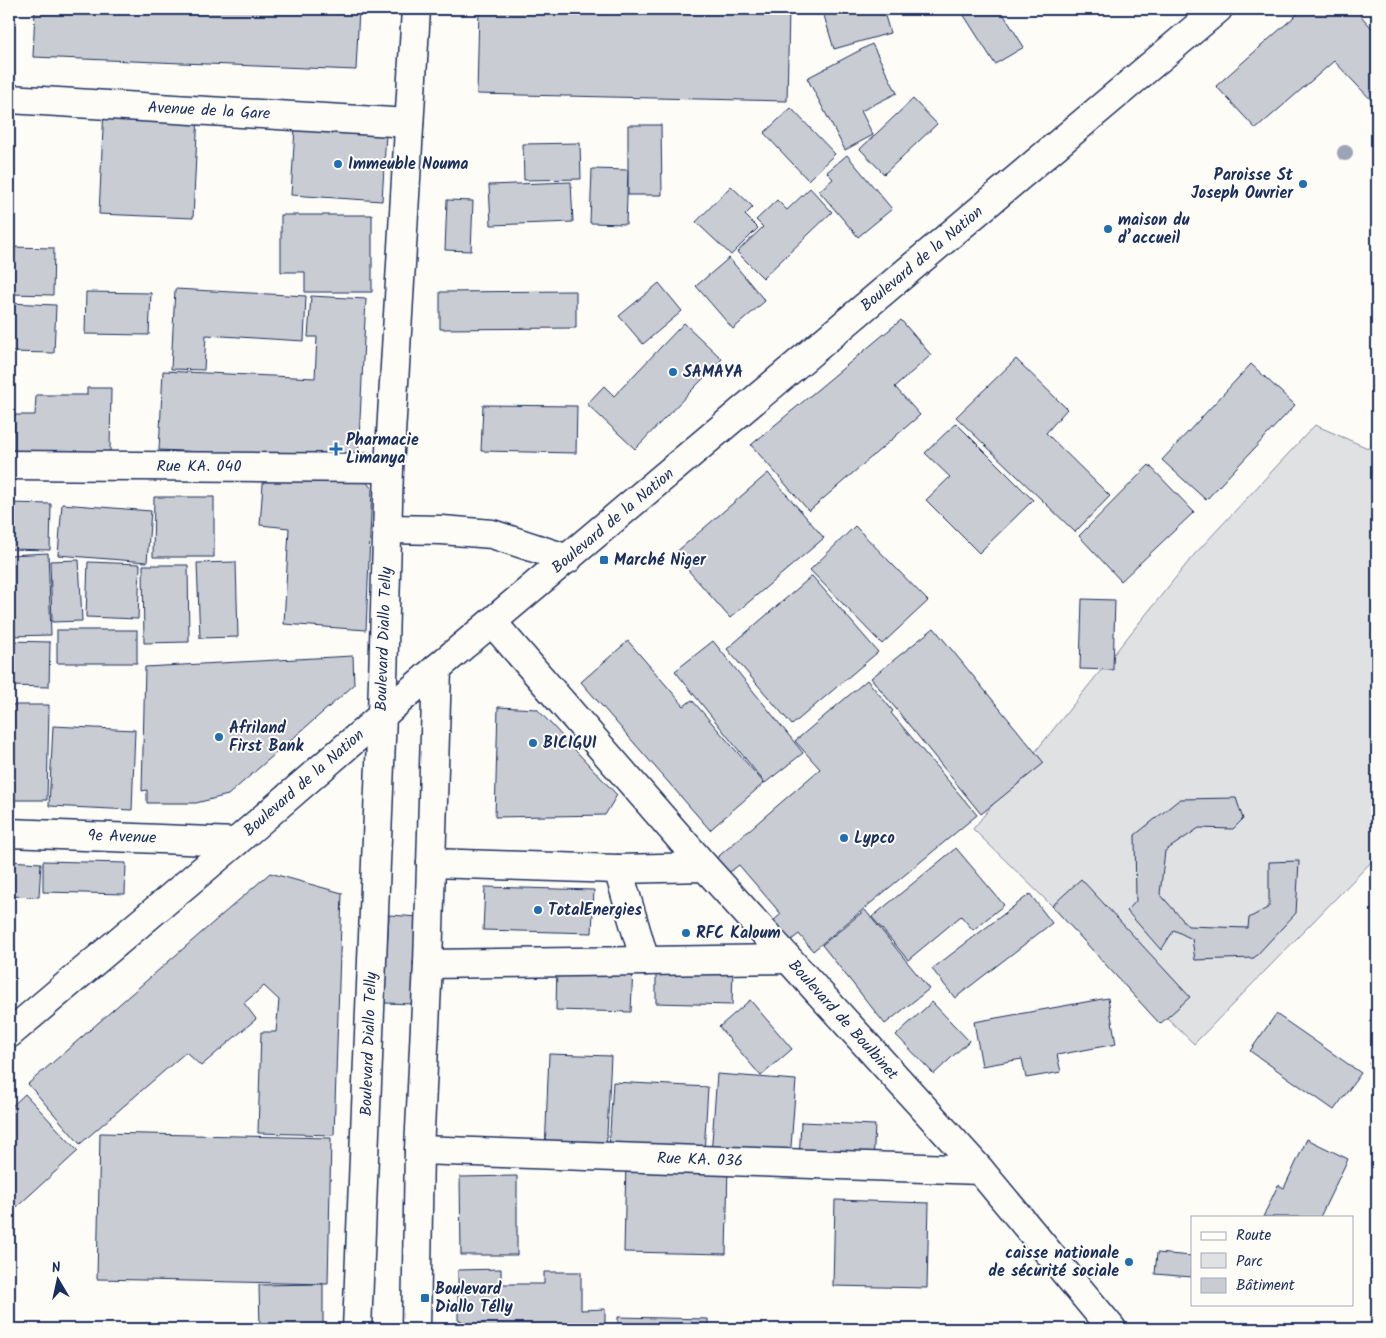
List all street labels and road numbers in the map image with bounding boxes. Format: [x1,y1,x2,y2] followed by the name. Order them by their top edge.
[147,95,271,127] street label: Avenue de la Gare
[855,200,989,318] street label: Boulevard de la Nation
[157,454,241,479] street label: Rue KA. 040
[546,462,680,580] street label: Boulevard de la Nation
[369,566,399,712] street label: Boulevard Diallo Telly
[238,723,370,843] street label: Boulevard de la Nation
[87,823,157,851] street label: 9e Avenue
[782,954,905,1087] street label: Boulevard de Boulbinet
[354,971,384,1117] street label: Boulevard Diallo Telly
[657,1146,743,1174] street label: Rue KA. 036

